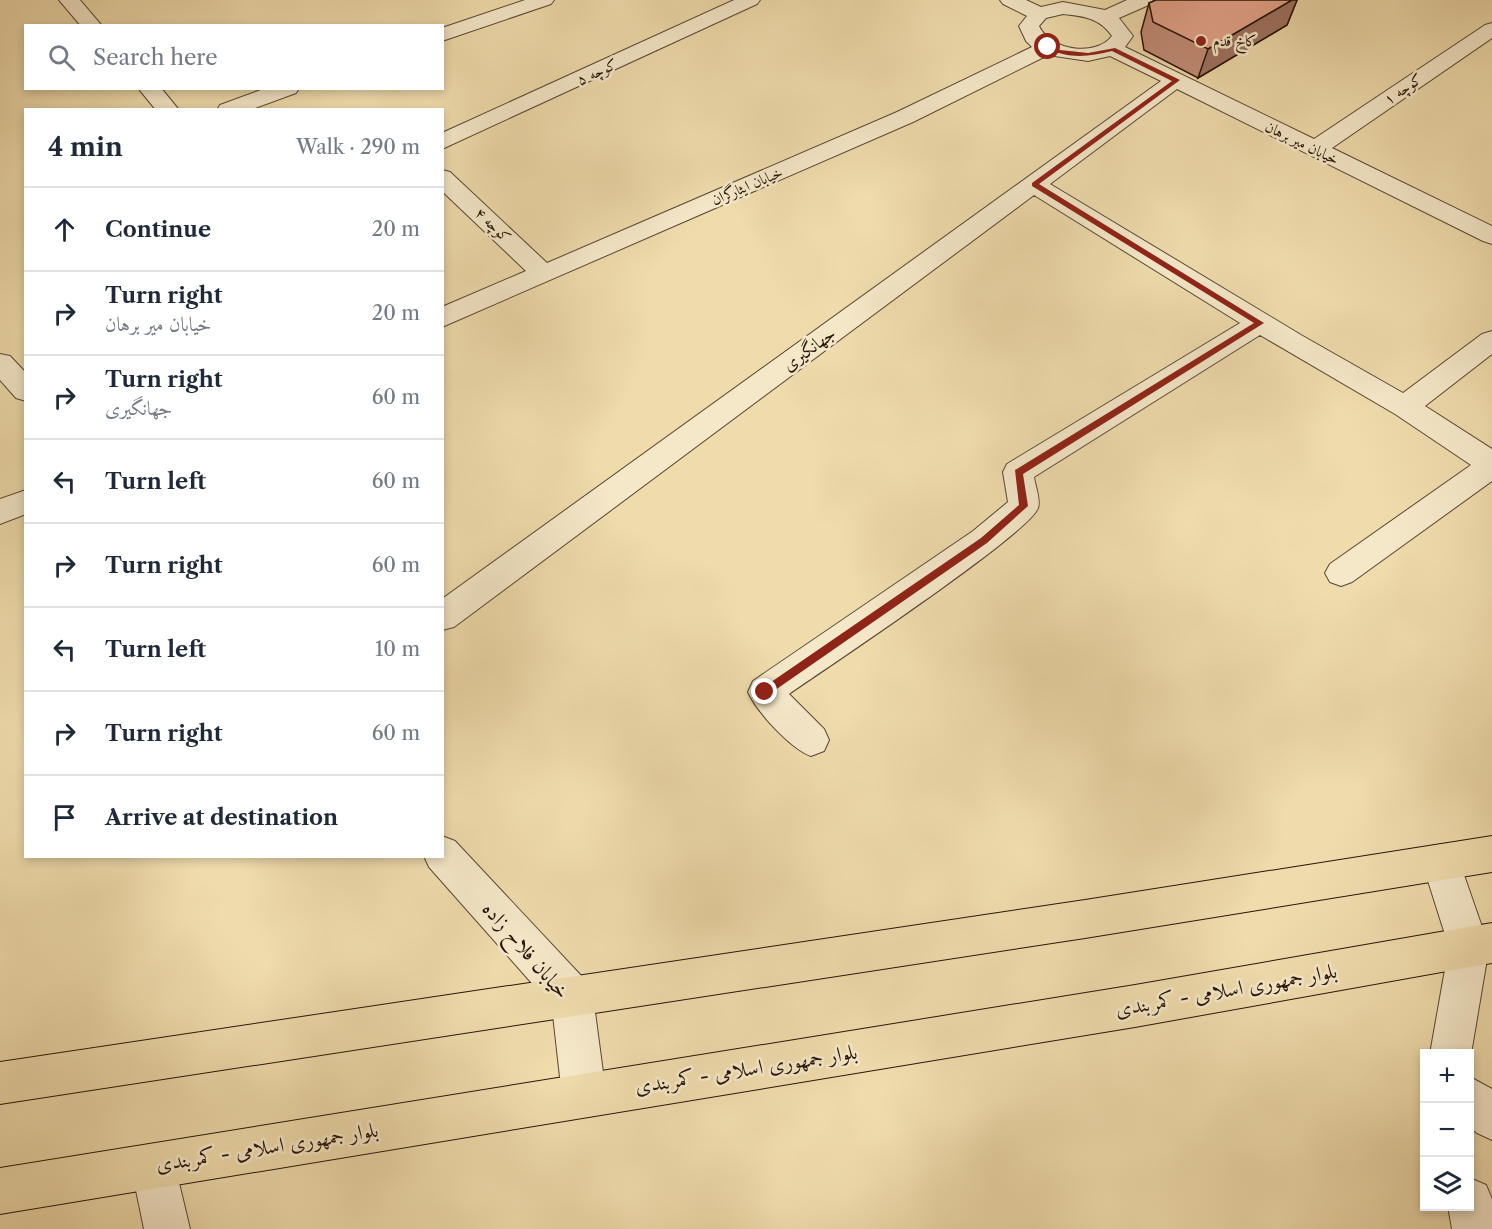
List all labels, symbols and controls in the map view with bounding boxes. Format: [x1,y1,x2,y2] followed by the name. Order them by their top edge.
[24,24,444,90] search box
[1213,31,1257,54] place label: کاخ قدم
[1034,33,1060,59] route start
[1194,34,1208,48] marker: کاخ قدم
[45,41,78,74] icon: search
[93,44,218,71] text: Search here
[573,54,621,91] street label: کوچه ۵
[1380,69,1427,110] street label: کوچه ۱
[1262,117,1342,169] street label: خیابان میر برهان
[48,131,123,163] text: 4 min
[296,135,420,159] text: Walk · 290 m
[708,162,786,210] street label: خیابان ایثارگران
[470,203,515,248] street label: کوچه ۴
[48,213,81,246] icon: ahead
[105,216,211,243] text: Continue
[372,217,420,241] text: 20 m
[105,282,223,309] text: Turn right
[48,297,81,330] icon: right
[372,301,420,325] text: 20 m
[105,312,211,336] text: خیابان میر برهان
[777,321,840,376] street label: جهانگیری
[105,366,223,393] text: Turn right
[48,381,81,414] icon: right
[372,385,420,409] text: 60 m
[105,396,172,420] text: جهانگیری
[48,465,81,498] icon: left
[105,468,206,495] text: Turn left
[372,469,420,493] text: 60 m
[48,549,81,582] icon: right
[105,552,223,579] text: Turn right
[372,553,420,577] text: 60 m
[48,633,81,666] icon: left
[105,636,206,663] text: Turn left
[375,637,420,661] text: 10 m
[751,678,777,704] route end
[48,717,81,750] icon: right
[105,720,223,747] text: Turn right
[372,721,420,745] text: 60 m
[48,801,81,834] icon: arrive
[105,804,338,831] text: Arrive at destination
[472,896,575,1008] street label: خیابان فلاح زاده
[1113,958,1339,1022] street label: بلوار جمهوری اسلامی - کمربندی
[633,1039,859,1099] street label: بلوار جمهوری اسلامی - کمربندی
[1420,1049,1474,1211] map controls
[1420,1049,1474,1103] button: +
[1420,1103,1474,1157] button: −
[154,1117,380,1177] street label: بلوار جمهوری اسلامی - کمربندی
[1420,1157,1474,1211] button: layers

